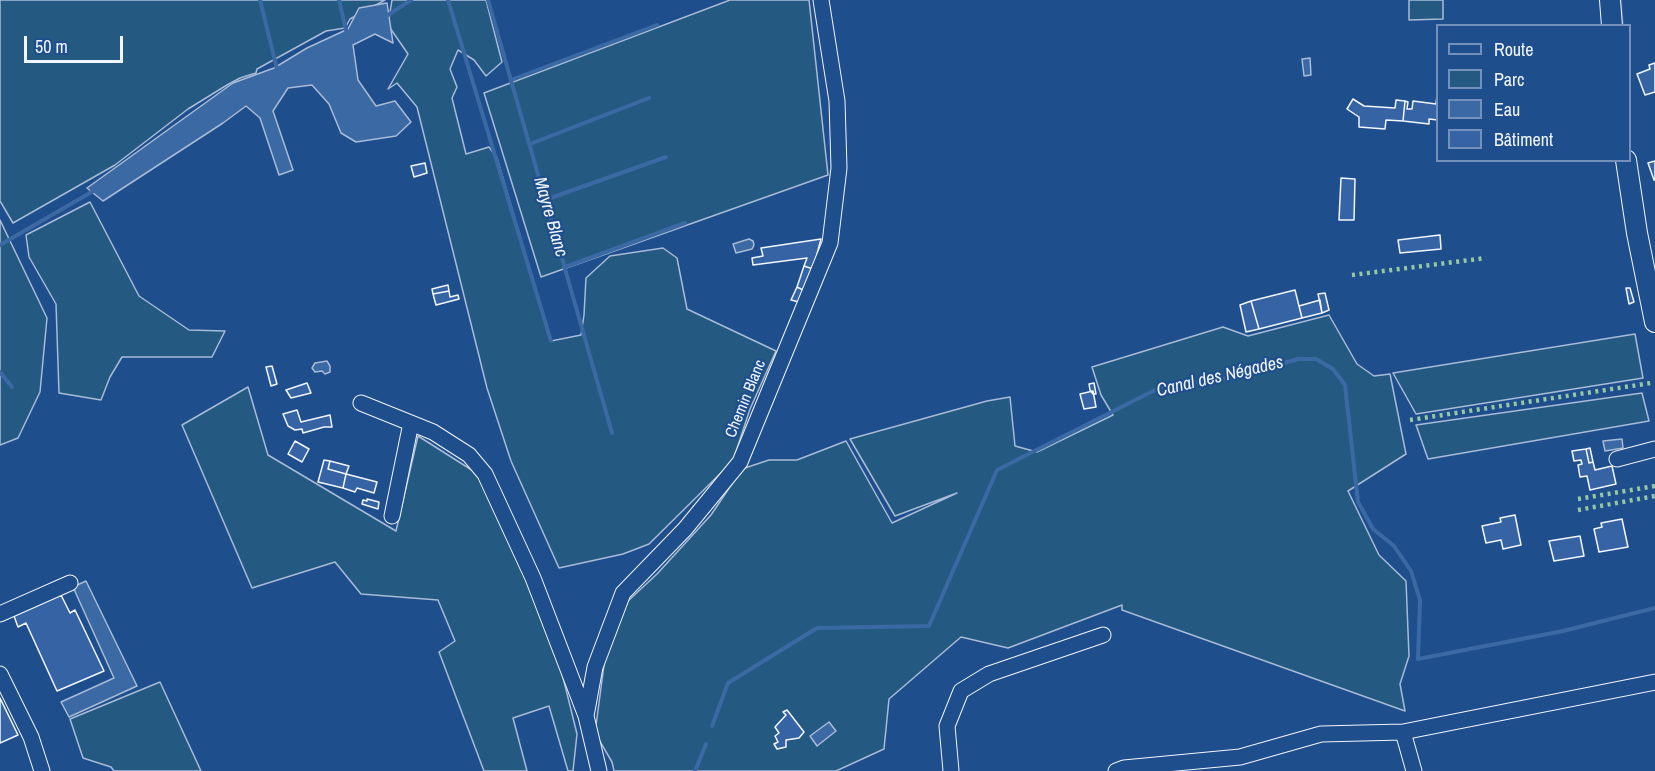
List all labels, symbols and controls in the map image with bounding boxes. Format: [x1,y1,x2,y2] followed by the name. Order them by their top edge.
[27,24,126,62] scale bar
[1436,24,1631,162] legend
[35,34,68,59] text: 50 m
[1494,37,1533,62] text: Route
[1494,67,1524,92] text: Parc
[1494,97,1520,122] text: Eau
[1494,127,1553,152] text: Bâtiment
[528,175,572,259] water label: Mayre Blanc
[1154,352,1286,402] water label: Canal des Négades
[722,357,770,441] street label: Chemin Blanc

